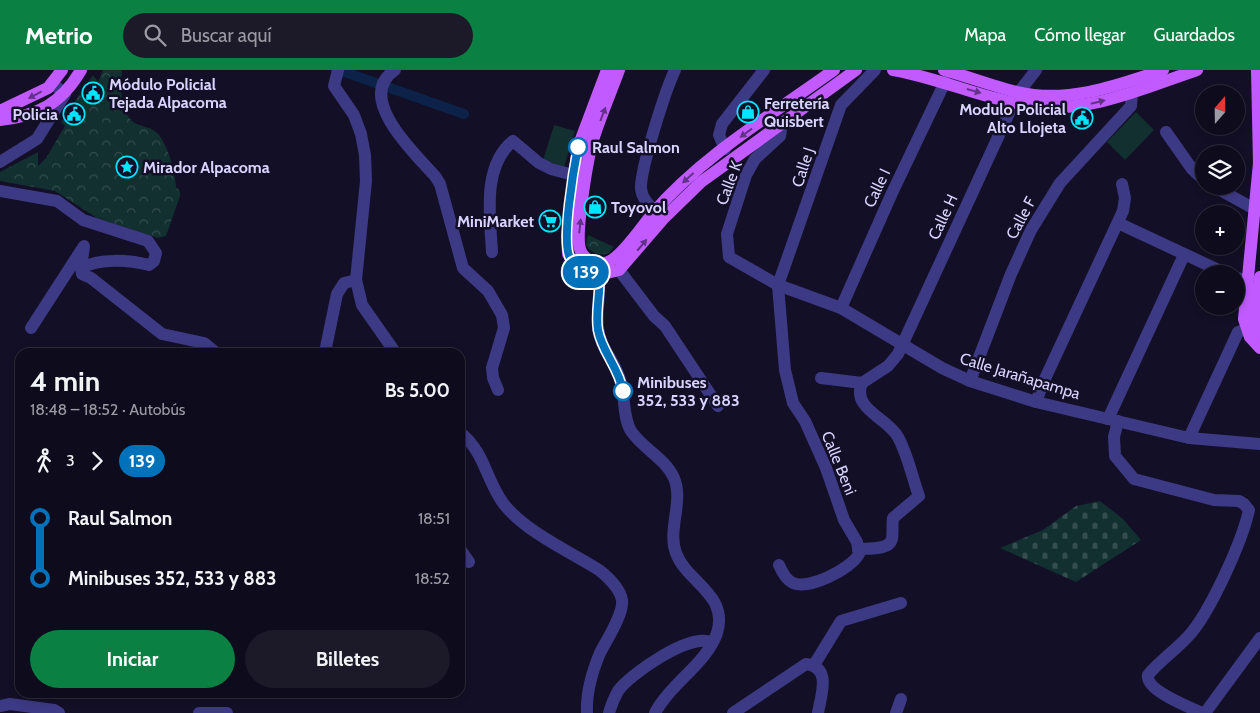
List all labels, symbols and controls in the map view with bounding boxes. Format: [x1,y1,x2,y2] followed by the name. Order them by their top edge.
[123,13,473,58] search box
[25,21,93,50] text: Metrio
[141,21,169,49] icon: search
[181,24,271,47] text: Buscar aquí
[964,24,1006,46] text: Mapa
[1034,24,1126,46] text: Cómo llegar
[1154,24,1235,46] text: Guardados
[109,75,227,112] place label: Módulo Policial Tejada Alpacoma
[81,81,105,105] public building icon: Módulo Policial Tejada Alpacoma
[1195,85,1245,135] north arrow
[1195,85,1245,315] map controls
[966,87,982,95] one-way arrow
[28,91,42,99] one-way arrow
[764,94,830,131] place label: Ferretería Quisbert
[1091,98,1106,106] one-way arrow
[736,100,760,124] shop icon: Ferretería Quisbert
[959,100,1066,137] place label: Modulo Policial Alto Llojeta
[62,102,86,126] public building icon: Policia
[12,105,58,124] place label: Policia
[599,106,607,121] one-way arrow
[1070,106,1094,130] public building icon: Modulo Policial Alto Llojeta
[739,128,753,138] one-way arrow
[568,137,588,157] marker: Raul Salmon
[592,138,680,157] place label: Raul Salmon
[788,145,818,189] street label: Calle J
[1195,145,1245,195] button: layers
[115,155,139,179] place icon: Mirador Alpacoma
[143,158,270,177] place label: Mirador Alpacoma
[712,158,746,208] street label: Calle K
[860,165,894,211] street label: Calle I
[683,172,695,184] one-way arrow
[924,191,962,243] street label: Calle H
[1002,193,1040,242] street label: Calle F
[583,195,607,219] shop icon: Toyovol
[611,198,666,217] place label: Toyovol
[1195,205,1245,255] button: +
[538,209,562,233] supermarket icon: MiniMarket
[457,212,534,231] place label: MiniMarket
[576,218,584,234] one-way arrow
[636,239,647,252] one-way arrow
[557,256,615,288] line badge: 139
[573,261,599,283] text: 139
[1195,265,1245,315] button: −
[958,349,1083,403] street label: Calle Jarañapampa
[30,364,100,398] text: 4 min
[637,373,740,410] place label: Minibuses 352, 533 y 883
[385,379,450,402] text: Bs 5.00
[613,381,633,401] marker: Minibuses 352, 533 y 883
[30,400,185,419] text: 18:48 – 18:52 · Autobús
[818,428,860,498] street label: Calle Beni
[30,447,58,475] icon: walk
[83,447,111,475] icon: forward
[129,450,155,472] text: 139
[66,451,75,470] text: 3
[68,507,172,530] text: Raul Salmon
[418,509,450,528] text: 18:51
[68,567,277,590] text: Minibuses 352, 533 y 883
[415,569,450,588] text: 18:52
[30,630,235,688] button: Iniciar
[245,630,450,688] button: Billetes

